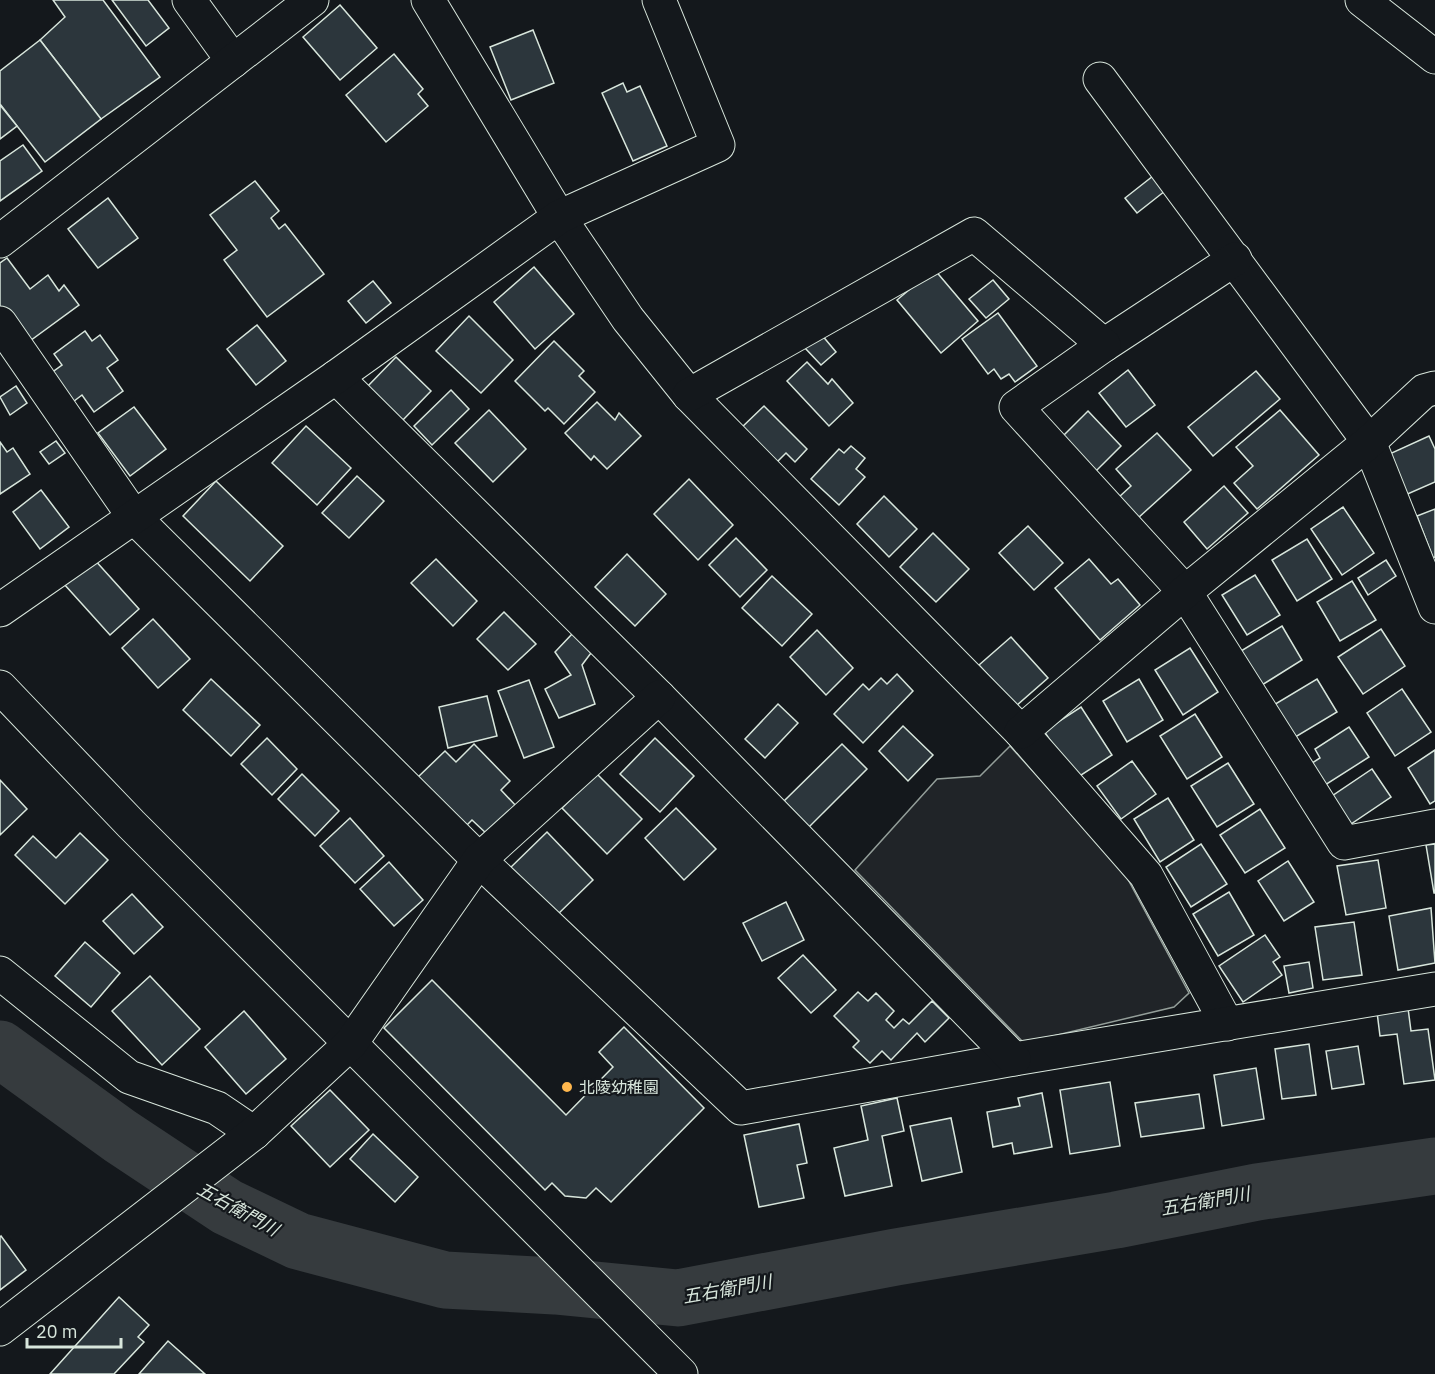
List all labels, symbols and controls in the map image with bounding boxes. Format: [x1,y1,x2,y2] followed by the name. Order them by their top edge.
[579,1077,659,1097] place label: 北陵幼稚園
[560,1080,574,1094] marker: 北陵幼稚園
[193,1177,285,1242] water label: 五右衛門川
[1159,1182,1253,1220] water label: 五右衛門川
[681,1270,775,1308] water label: 五右衛門川
[27,1311,122,1349] scale bar
[36,1320,78,1343] text: 20 m

